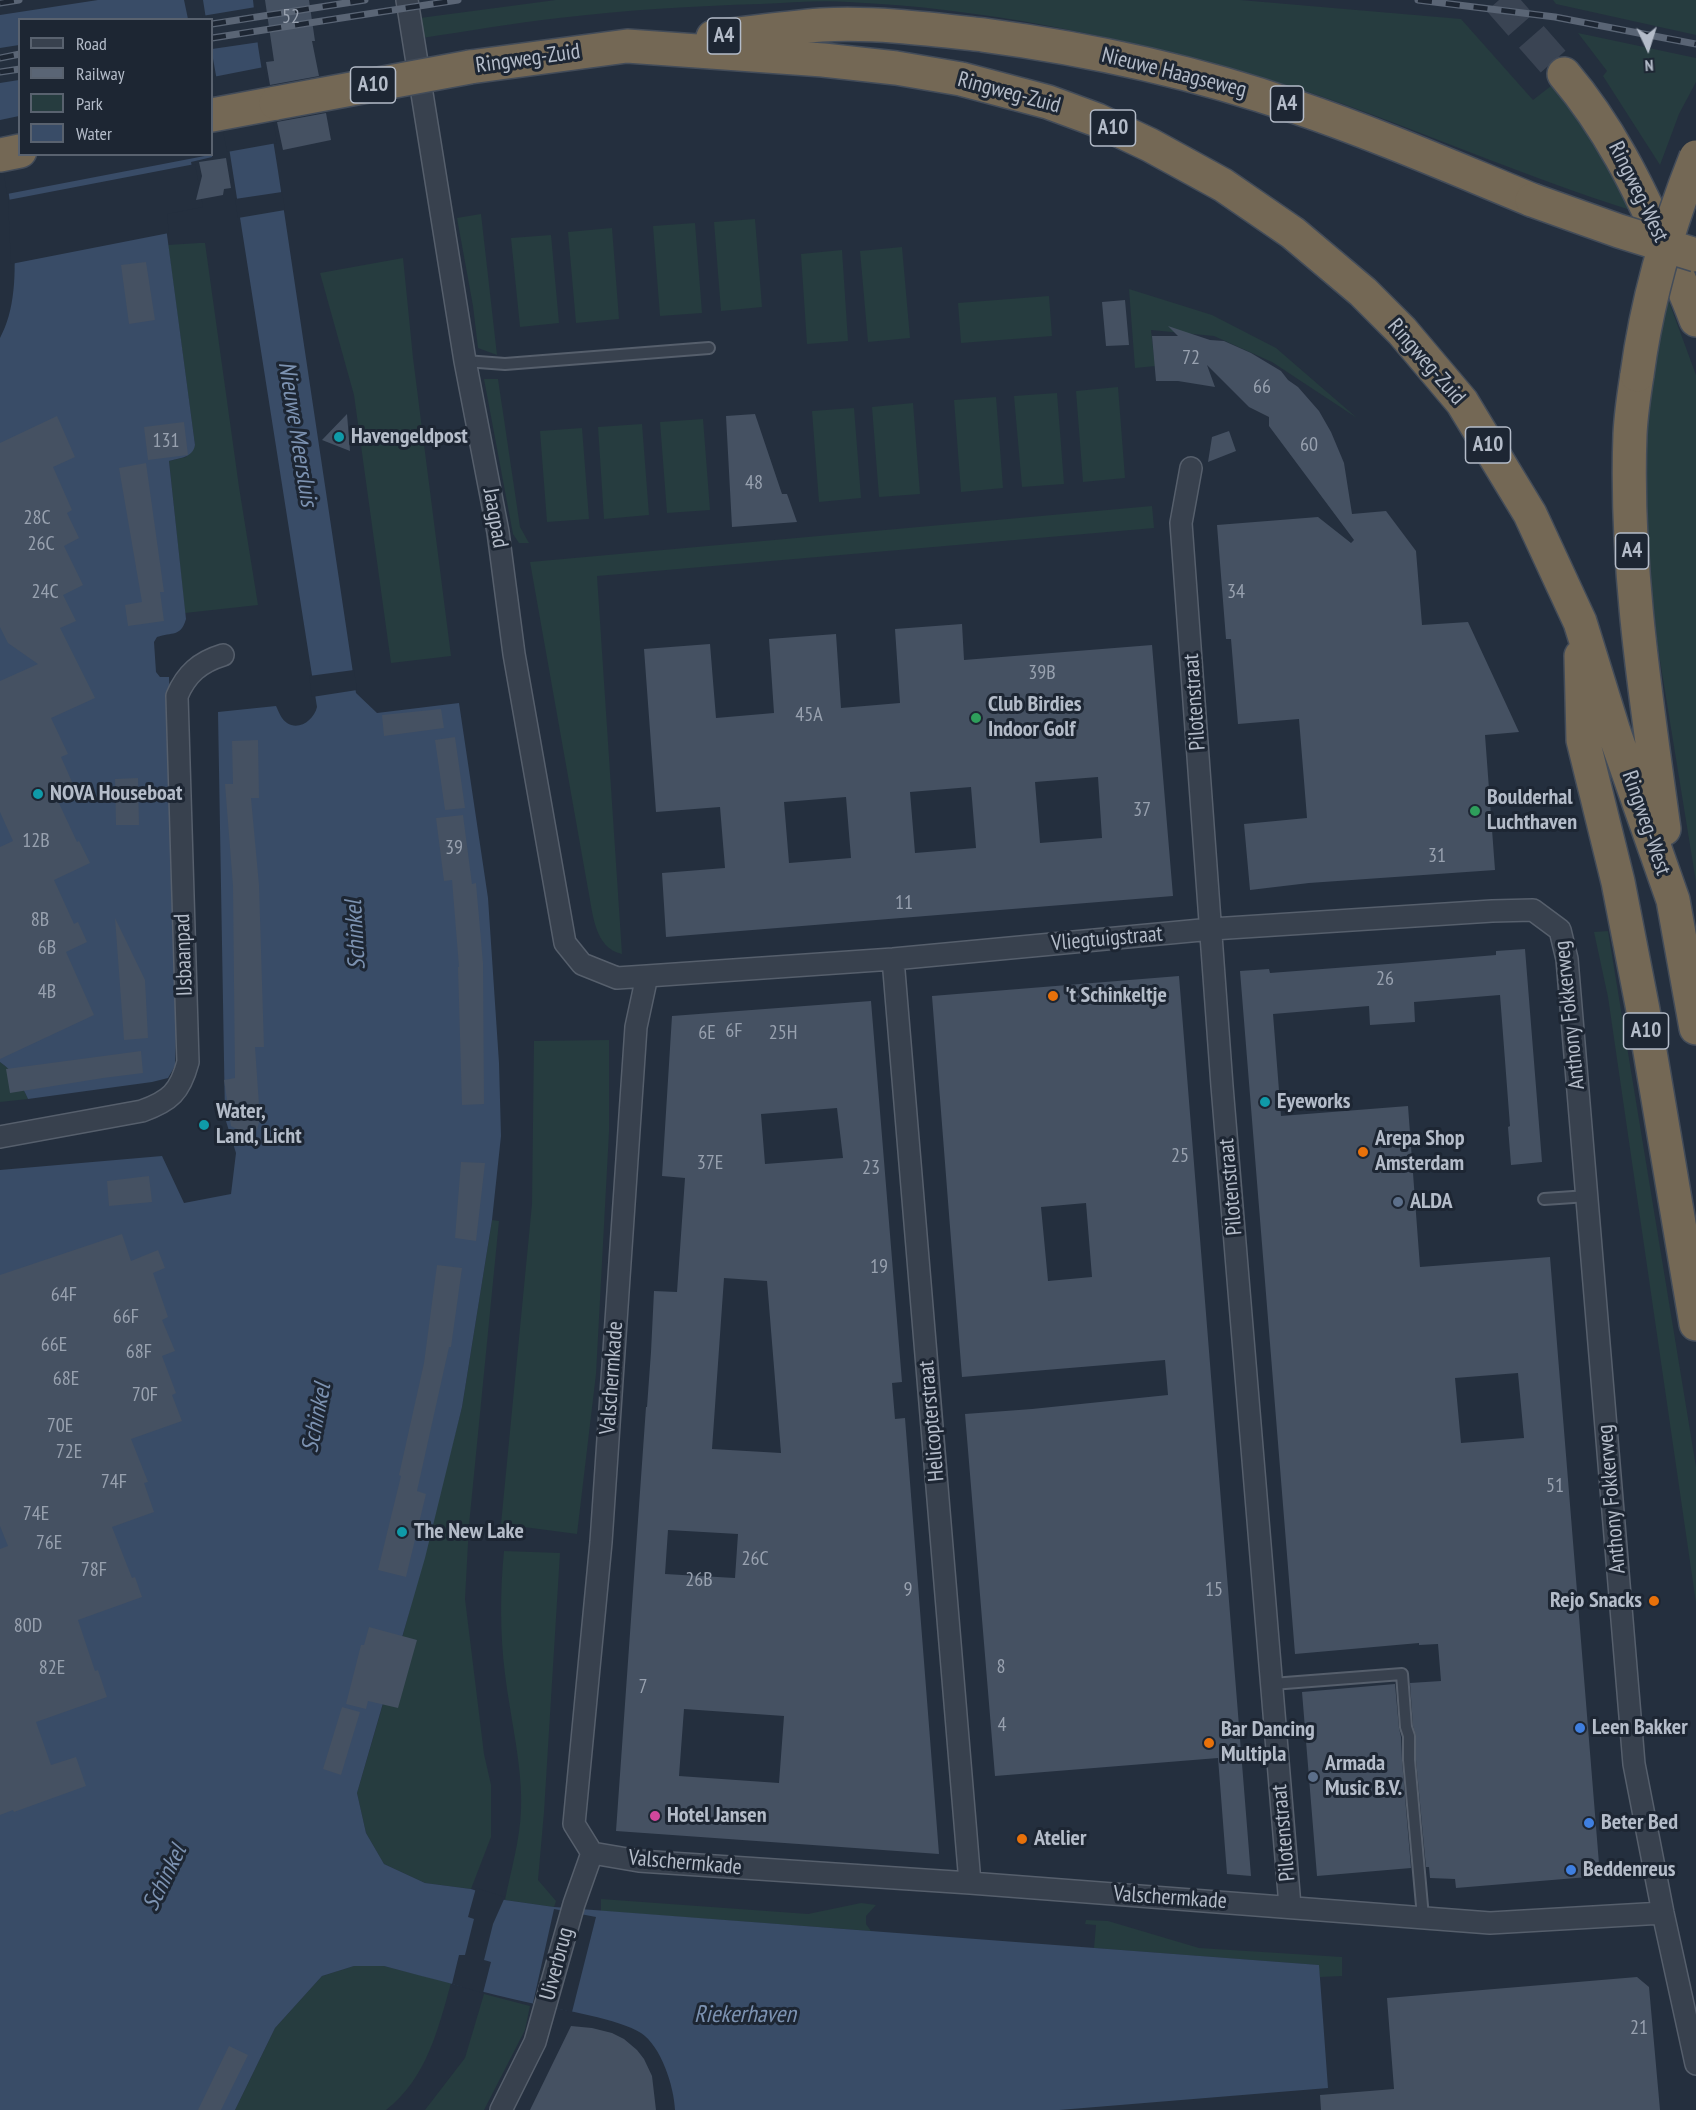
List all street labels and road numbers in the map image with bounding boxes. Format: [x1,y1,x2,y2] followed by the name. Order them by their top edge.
[708,18,740,54] road number: A4
[474,39,582,79] street label: Ringweg-Zuid
[1099,42,1249,104] street label: Nieuwe Haagseweg
[350,67,395,103] road number: A10
[955,67,1063,119] street label: Ringweg-Zuid
[1270,86,1304,122] road number: A4
[1090,110,1136,146] road number: A10
[1602,137,1674,247] street label: Ringweg-West
[1382,314,1470,410] street label: Ringweg-Zuid
[1466,427,1510,463] road number: A10
[477,486,513,550] street label: Jaagpad
[1616,533,1648,569] road number: A4
[1178,653,1212,751] street label: Pilotenstraat
[1616,767,1676,879] street label: Ringweg-West
[169,913,199,997] street label: IJsbaanpad
[1050,921,1164,957] street label: Vliegtuigstraat
[1549,939,1591,1091] street label: Anthony Fokkerweg
[1624,1013,1668,1049] road number: A10
[1214,1137,1248,1237] street label: Pilotenstraat
[595,1320,629,1436] street label: Valschermkade
[914,1359,950,1483] street label: Helicopterstraat
[1592,1423,1632,1575] street label: Anthony Fokkerweg
[1267,1783,1301,1883] street label: Pilotenstraat
[627,1845,743,1881] street label: Valschermkade
[1112,1881,1228,1915] street label: Valschermkade
[535,1925,579,2003] street label: Uiverbrug

